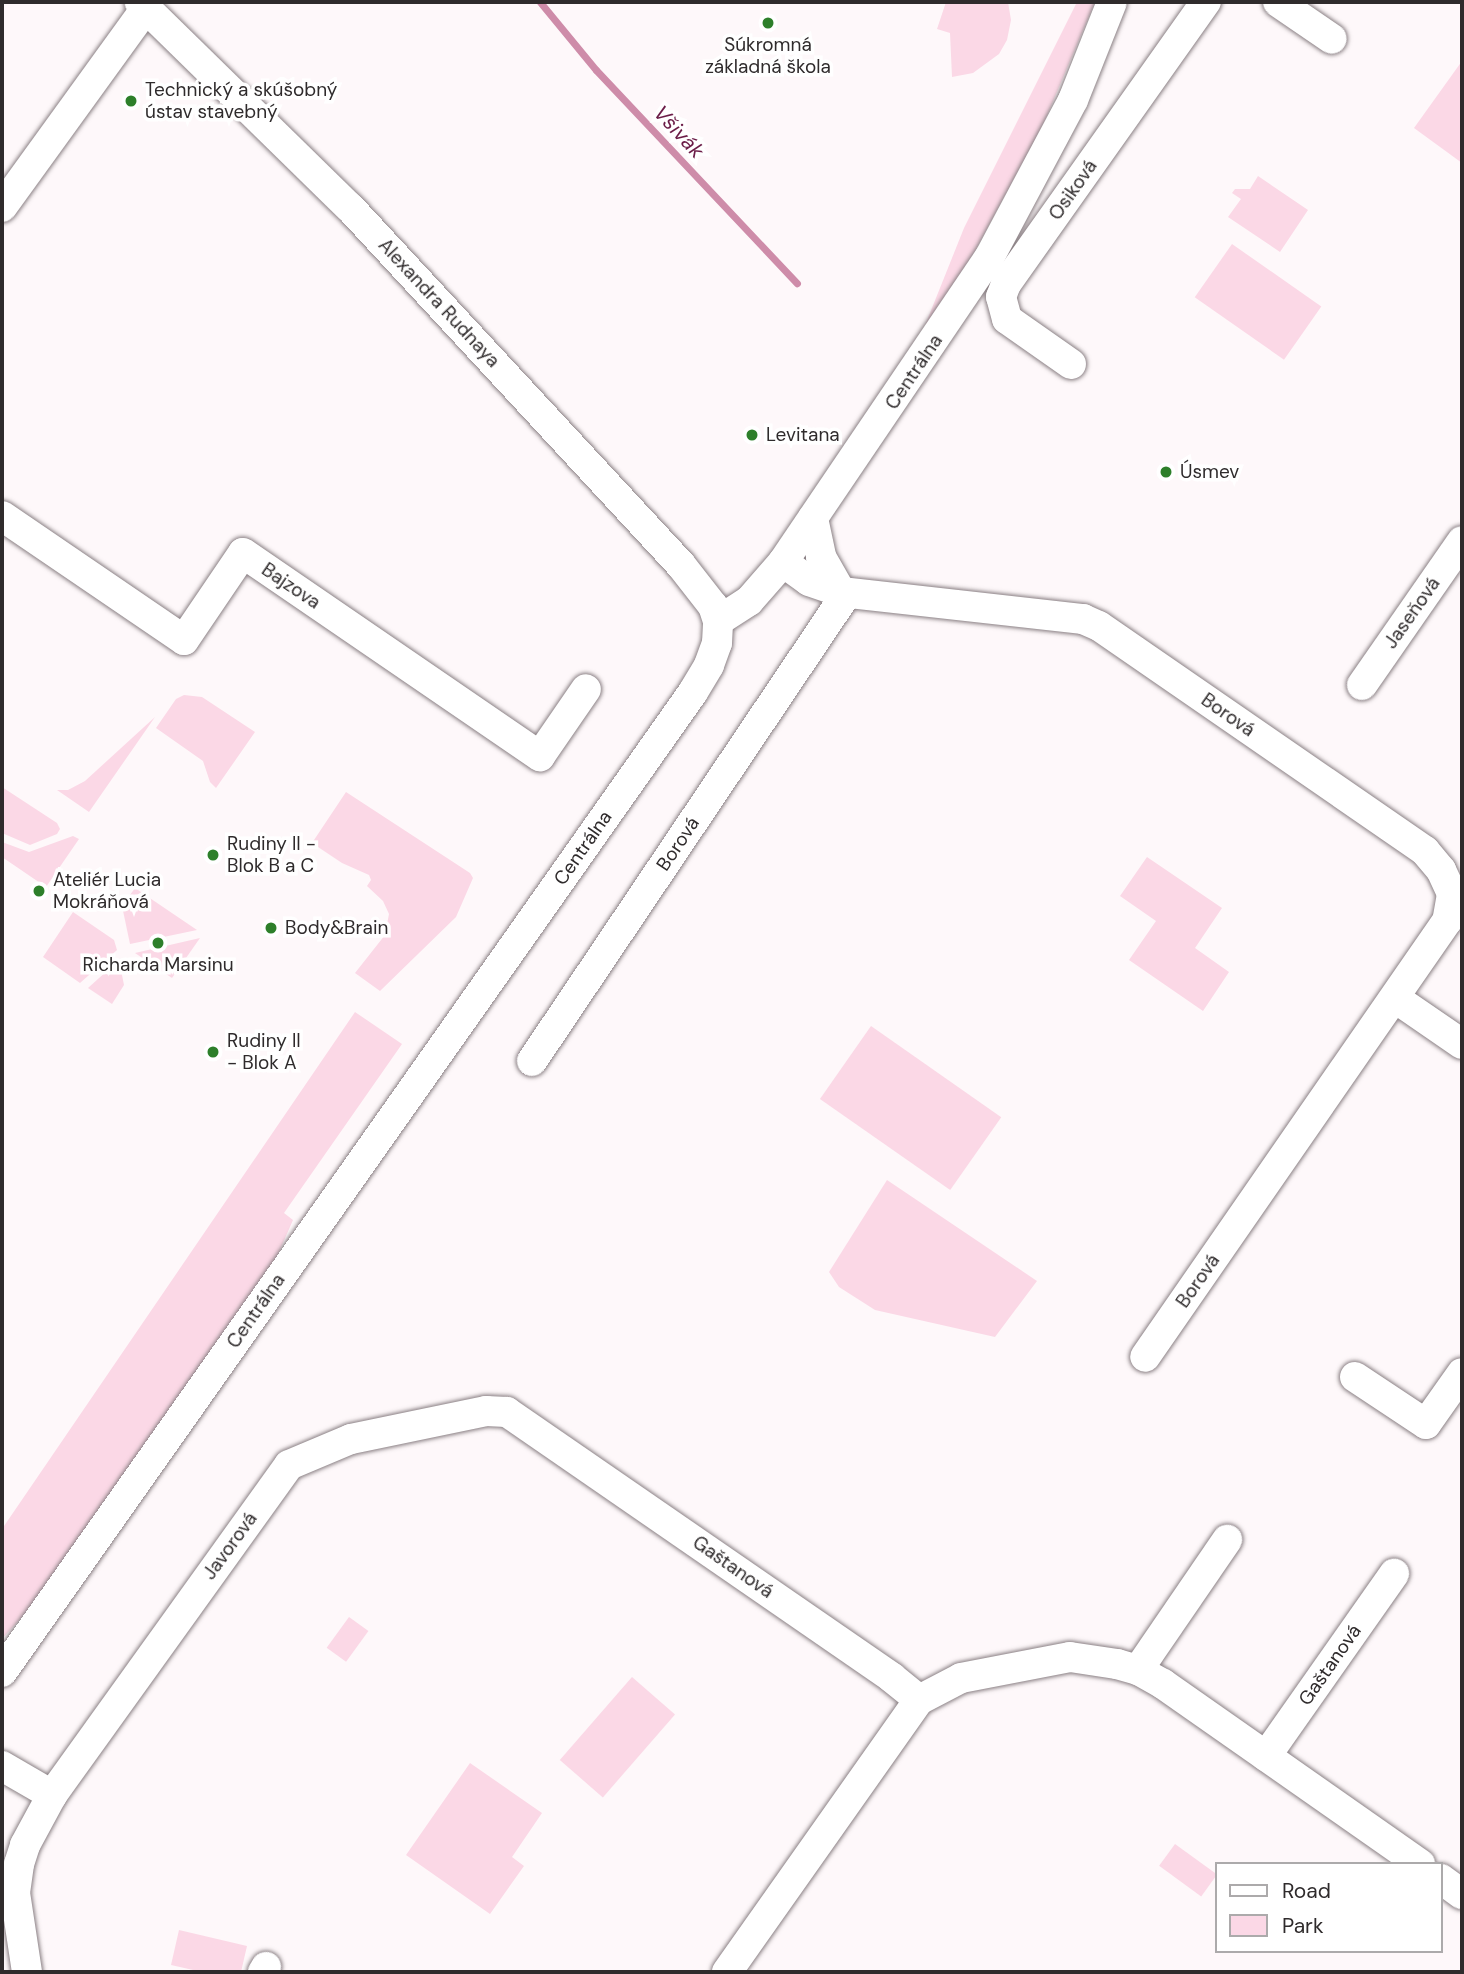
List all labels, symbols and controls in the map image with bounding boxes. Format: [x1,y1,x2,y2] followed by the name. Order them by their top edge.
[760,15,776,31] marker: Súkromná základná škola
[705,34,831,78] place label: Súkromná základná škola
[145,79,337,123] place label: Technický a skúšobný ústav stavebný
[123,93,139,109] marker: Technický a skúšobný ústav stavebný
[648,100,710,164] water label: Všivák
[1044,155,1102,225] street label: Osiková
[374,234,504,372] street label: Alexandra Rudnaya
[881,330,947,414] street label: Centrálna
[766,424,840,446] place label: Levitana
[744,427,760,443] marker: Levitana
[1180,461,1239,483] place label: Úsmev
[1158,464,1174,480] marker: Úsmev
[257,558,325,614] street label: Bajzova
[1379,573,1445,653] street label: Jaseňová
[1197,688,1259,742] street label: Borová
[549,806,617,890] street label: Centrálna
[652,813,704,875] street label: Borová
[227,833,316,877] place label: Rudiny II - Blok B a C
[205,847,221,863] marker: Rudiny II - Blok B a C
[53,869,161,913] place label: Ateliér Lucia Mokráňová
[31,883,47,899] marker: Ateliér Lucia Mokráňová
[285,917,388,939] place label: Body&Brain
[263,920,279,936] marker: Body&Brain
[150,935,166,951] marker: Richarda Marsinu
[82,954,234,976] place label: Richarda Marsinu
[227,1030,301,1074] place label: Rudiny II - Blok A
[205,1044,221,1060] marker: Rudiny II - Blok A
[1171,1250,1225,1312] street label: Borová
[222,1269,290,1353] street label: Centrálna
[198,1508,262,1584] street label: Javorová
[688,1531,778,1603] street label: Gaštanová
[1294,1620,1366,1710] street label: Gaštanová
[1216,1862,1443,1953] legend
[1282,1877,1331,1905] text: Road
[1282,1912,1323,1940] text: Park

